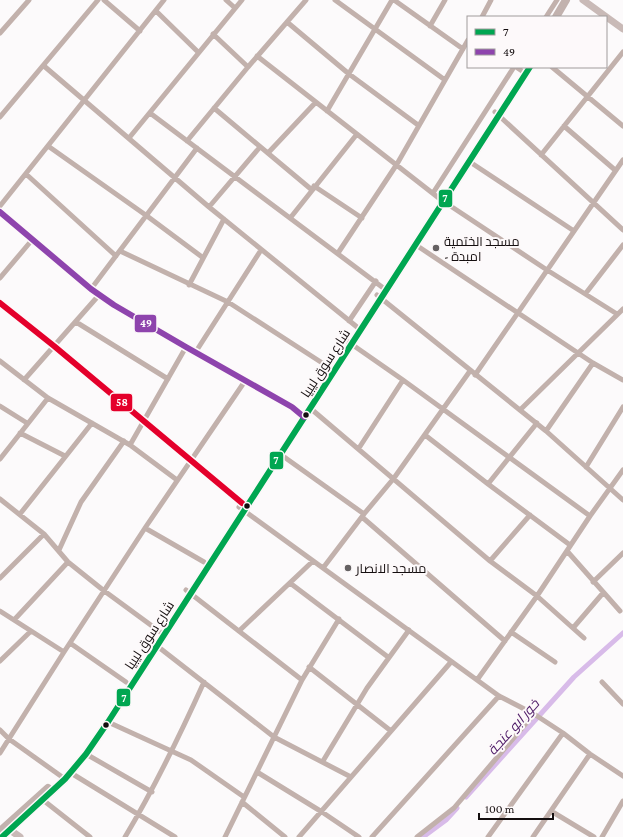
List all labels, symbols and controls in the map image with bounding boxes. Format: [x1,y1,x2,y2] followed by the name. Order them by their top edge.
[467,16,607,68] legend
[503,25,509,39] text: 7
[503,45,515,59] text: 49
[438,189,453,208] line badge: 7
[442,192,448,204] text: 7
[444,234,520,264] place label: مسجد الختمية - امبدة
[431,243,441,253] marker: مسجد الختمية - امبدة
[134,314,157,333] line badge: 49
[140,317,152,329] text: 49
[298,326,354,401] street label: شارع سوق ليبيا
[110,393,133,412] line badge: 58
[116,396,128,408] text: 58
[301,410,311,420] unlabelled marker
[269,451,284,470] line badge: 7
[273,454,279,466] text: 7
[242,501,252,511] unlabelled marker
[355,561,426,576] place label: مسجد الانصار
[343,563,353,573] marker: مسجد الانصار
[122,598,178,673] street label: شارع سوق ليبيا
[116,688,131,707] line badge: 7
[121,692,127,704] text: 7
[484,695,544,759] water label: خور ابو عنجة
[101,720,111,730] unlabelled marker
[479,795,553,821] scale bar
[485,802,515,816] text: 100 m

